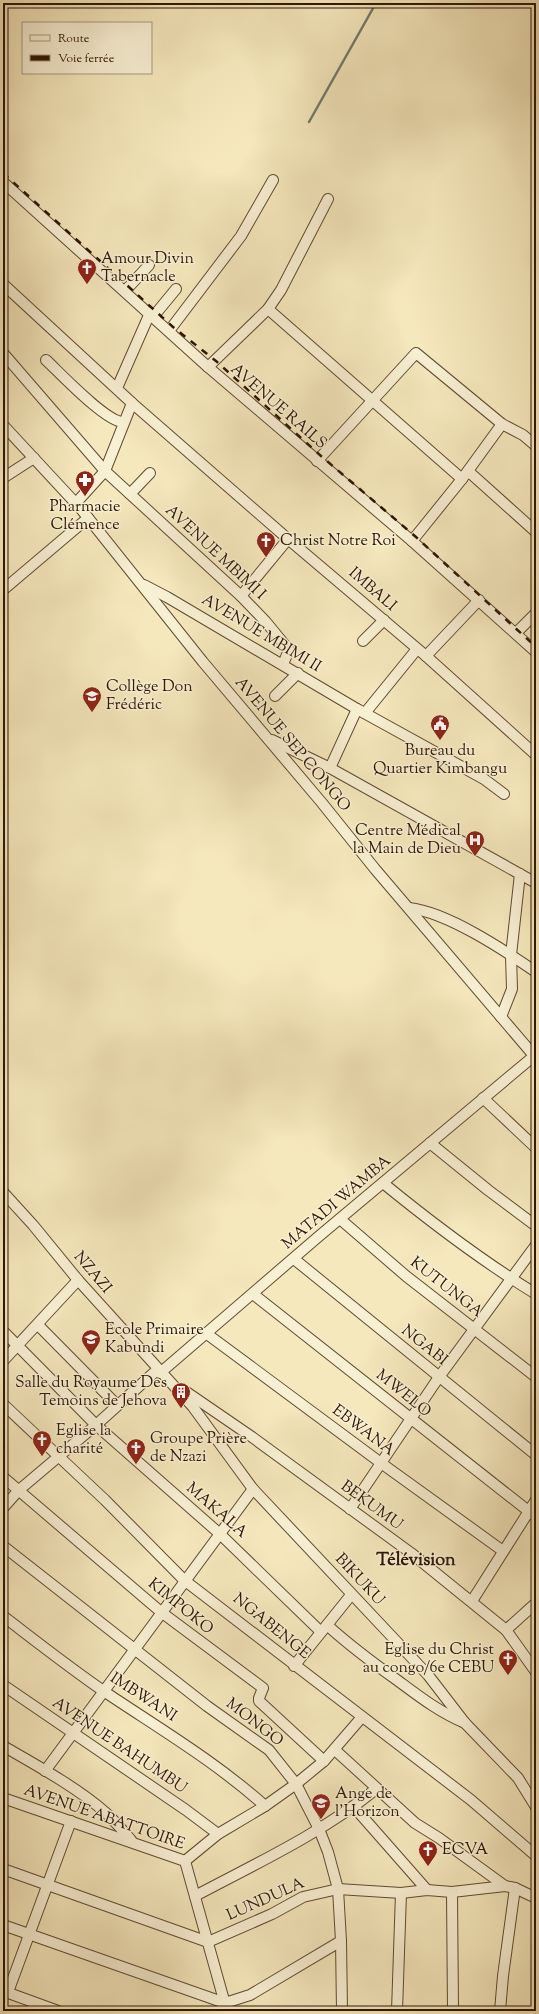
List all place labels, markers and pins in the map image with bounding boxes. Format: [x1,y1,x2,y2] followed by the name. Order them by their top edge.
[101,248,194,289] place label: Amour Divin Tabernacle
[76,257,98,285] church icon: Amour Divin Tabernacle
[74,469,96,497] pharmacy icon: Pharmacie Clémence
[49,496,121,537] place label: Pharmacie Clémence
[255,530,277,558] church icon: Christ Notre Roi
[280,530,396,553] place label: Christ Notre Roi
[106,676,193,717] place label: Collège Don Frédéric
[81,685,103,713] school or university icon: Collège Don Frédéric
[429,713,451,741] public building icon: Bureau du Quartier Kimbangu
[373,740,507,781] place label: Bureau du Quartier Kimbangu
[353,820,462,861] place label: Centre Médical la Main de Dieu
[464,829,486,857] hospital icon: Centre Médical la Main de Dieu
[105,1319,204,1360] place label: Ecole Primaire Kabundi
[80,1328,102,1356] school or university icon: Ecole Primaire Kabundi
[15,1372,168,1413] place label: Salle du Royaume Des Temoins de Jehova
[170,1381,192,1409] building icon: Salle du Royaume Des Temoins de Jehova
[56,1420,112,1461] place label: Eglise la charité
[150,1428,247,1469] place label: Groupe Prière de Nzazi
[31,1429,53,1457] church icon: Eglise la charité
[125,1437,147,1465] church icon: Groupe Prière de Nzazi
[363,1639,495,1680] place label: Eglise du Christ au congo/6e CEBU
[497,1648,519,1676] church icon: Eglise du Christ au congo/6e CEBU
[335,1783,400,1824] place label: Ange de l'Horizon
[310,1792,332,1820] school or university icon: Ange de l'Horizon
[417,1839,439,1867] church icon: ECVA
[442,1839,488,1862] place label: ECVA

